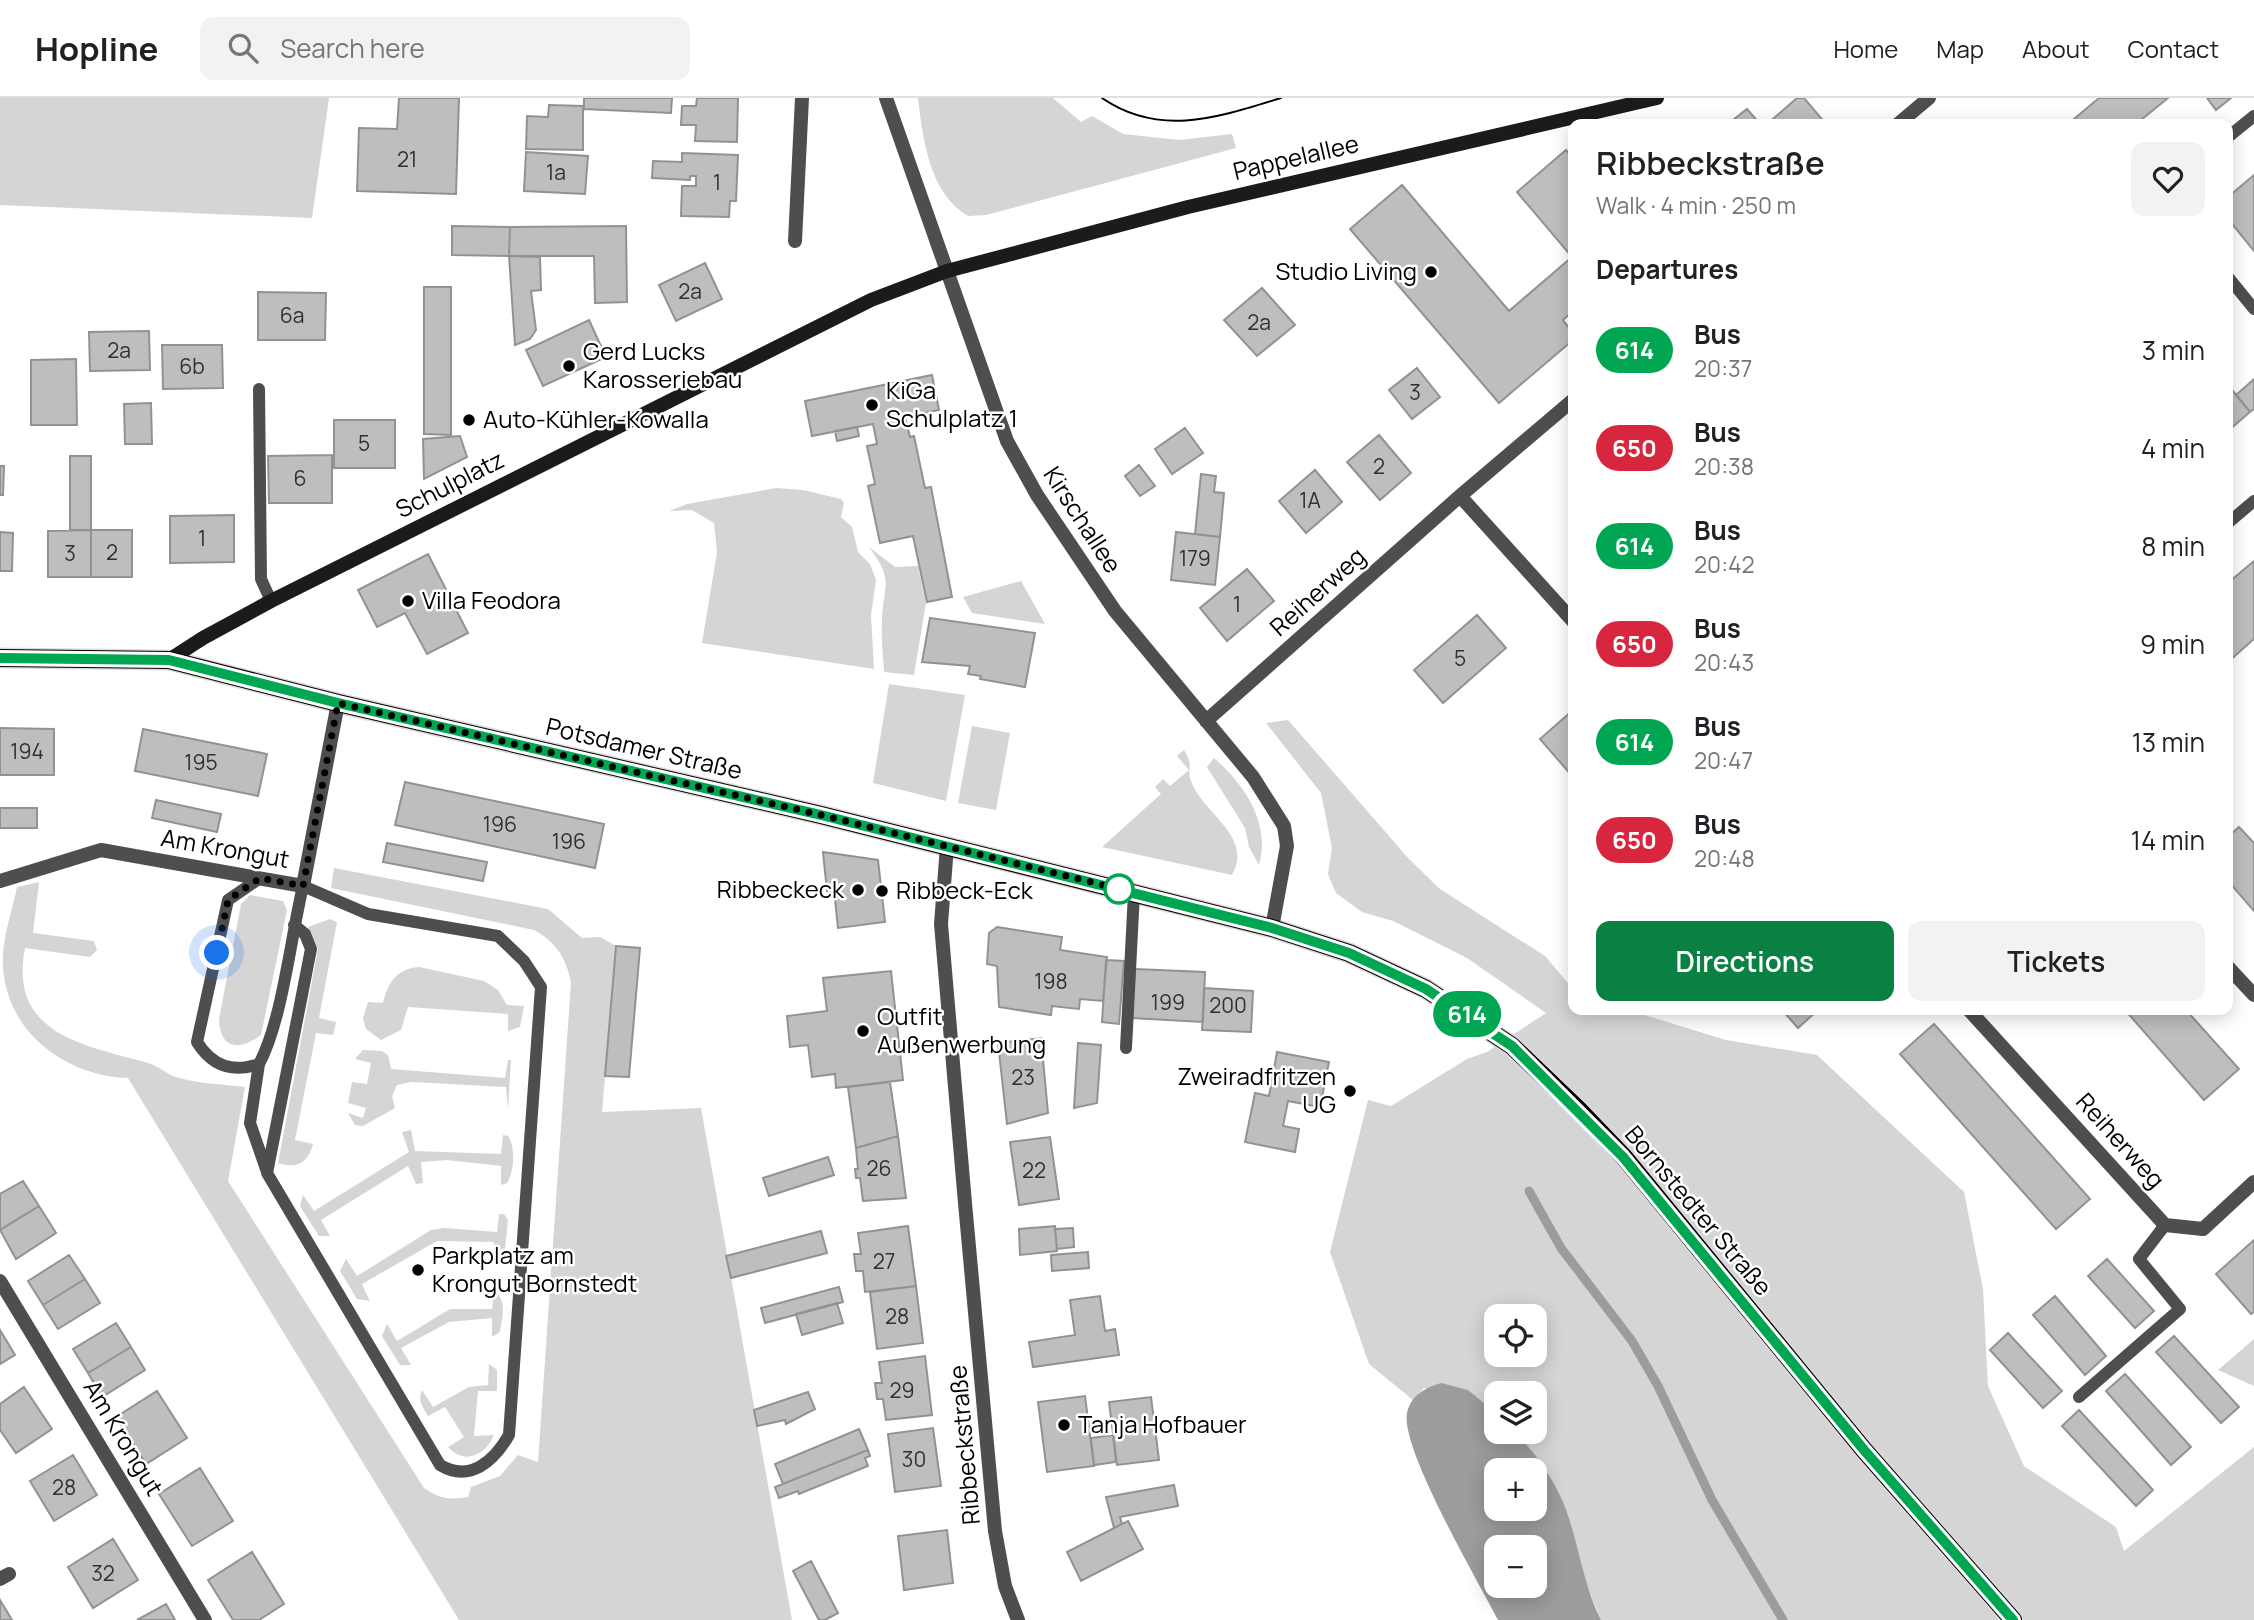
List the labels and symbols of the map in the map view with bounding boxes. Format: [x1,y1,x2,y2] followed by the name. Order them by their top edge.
[1230,126,1362,187] street label: Pappelallee
[397,145,417,173] house number: 21
[546,158,566,186] house number: 1a
[713,168,721,196] house number: 1
[1275,254,1417,287] place label: Studio Living
[1423,264,1439,280] marker: Studio Living
[678,277,702,305] house number: 2a
[280,301,304,329] house number: 6a
[1247,308,1271,336] house number: 2a
[583,334,742,395] place label: Gerd Lucks Karosseriebau
[107,336,131,364] house number: 2a
[179,352,205,380] house number: 6b
[561,358,577,374] marker: Gerd Lucks Karosseriebau
[886,373,1018,434] place label: KiGa Schulplatz 1
[1409,378,1421,406] house number: 3
[864,397,880,413] marker: KiGa Schulplatz 1
[483,402,709,435] place label: Auto-Kühler-Kowalla
[461,412,477,428] marker: Auto-Kühler-Kowalla
[358,429,370,457] house number: 5
[389,442,509,525] street label: Schulplatz
[1373,452,1385,480] house number: 2
[1037,460,1130,579] street label: Kirschallee
[293,464,307,492] house number: 6
[1299,486,1321,514] house number: 1A
[198,524,206,552] house number: 1
[106,538,118,566] house number: 2
[64,539,76,567] house number: 3
[1262,539,1372,643] street label: Reiherweg
[1179,544,1211,572] house number: 179
[422,583,561,616] place label: Villa Feodora
[1233,590,1241,618] house number: 1
[400,593,416,609] marker: Villa Feodora
[1454,644,1466,672] house number: 5
[543,709,746,786] street label: Potsdamer Straße
[10,737,44,765] house number: 194
[184,748,218,776] house number: 195
[483,810,517,838] house number: 196
[159,820,292,875] street label: Am Krongut
[552,827,586,855] house number: 196
[717,872,845,905] place label: Ribbeckeck
[896,873,1034,906] place label: Ribbeck-Eck
[1104,874,1134,904] unlabelled marker
[850,882,866,898] marker: Ribbeckeck
[874,883,890,899] marker: Ribbeck-Eck
[199,935,234,970] your location
[1034,967,1068,995] house number: 198
[1151,988,1185,1016] house number: 199
[1209,991,1247,1019] house number: 200
[1427,991,1507,1037] line badge: 614
[877,999,1046,1060] place label: Outfit Außenwerbung
[855,1023,871,1039] marker: Outfit Außenwerbung
[1177,1059,1336,1120] place label: Zweiradfritzen UG
[1011,1063,1035,1091] house number: 23
[1342,1083,1358,1099] marker: Zweiradfritzen UG
[2069,1085,2173,1195] street label: Reiherweg
[1618,1118,1780,1302] street label: Bornstedter Straße
[866,1154,892,1182] house number: 26
[1022,1156,1046,1184] house number: 22
[432,1238,637,1299] place label: Parkplatz am Krongut Bornstedt
[873,1247,895,1275] house number: 27
[410,1262,426,1278] marker: Parkplatz am Krongut Bornstedt
[885,1302,909,1330] house number: 28
[940,1364,987,1526] street label: Ribbeckstraße
[77,1373,172,1501] street label: Am Krongut
[889,1376,915,1404] house number: 29
[1078,1407,1247,1440] place label: Tanja Hofbauer
[1056,1417,1072,1433] marker: Tanja Hofbauer
[902,1445,926,1473] house number: 30
[52,1473,76,1501] house number: 28
[91,1559,115,1587] house number: 32

